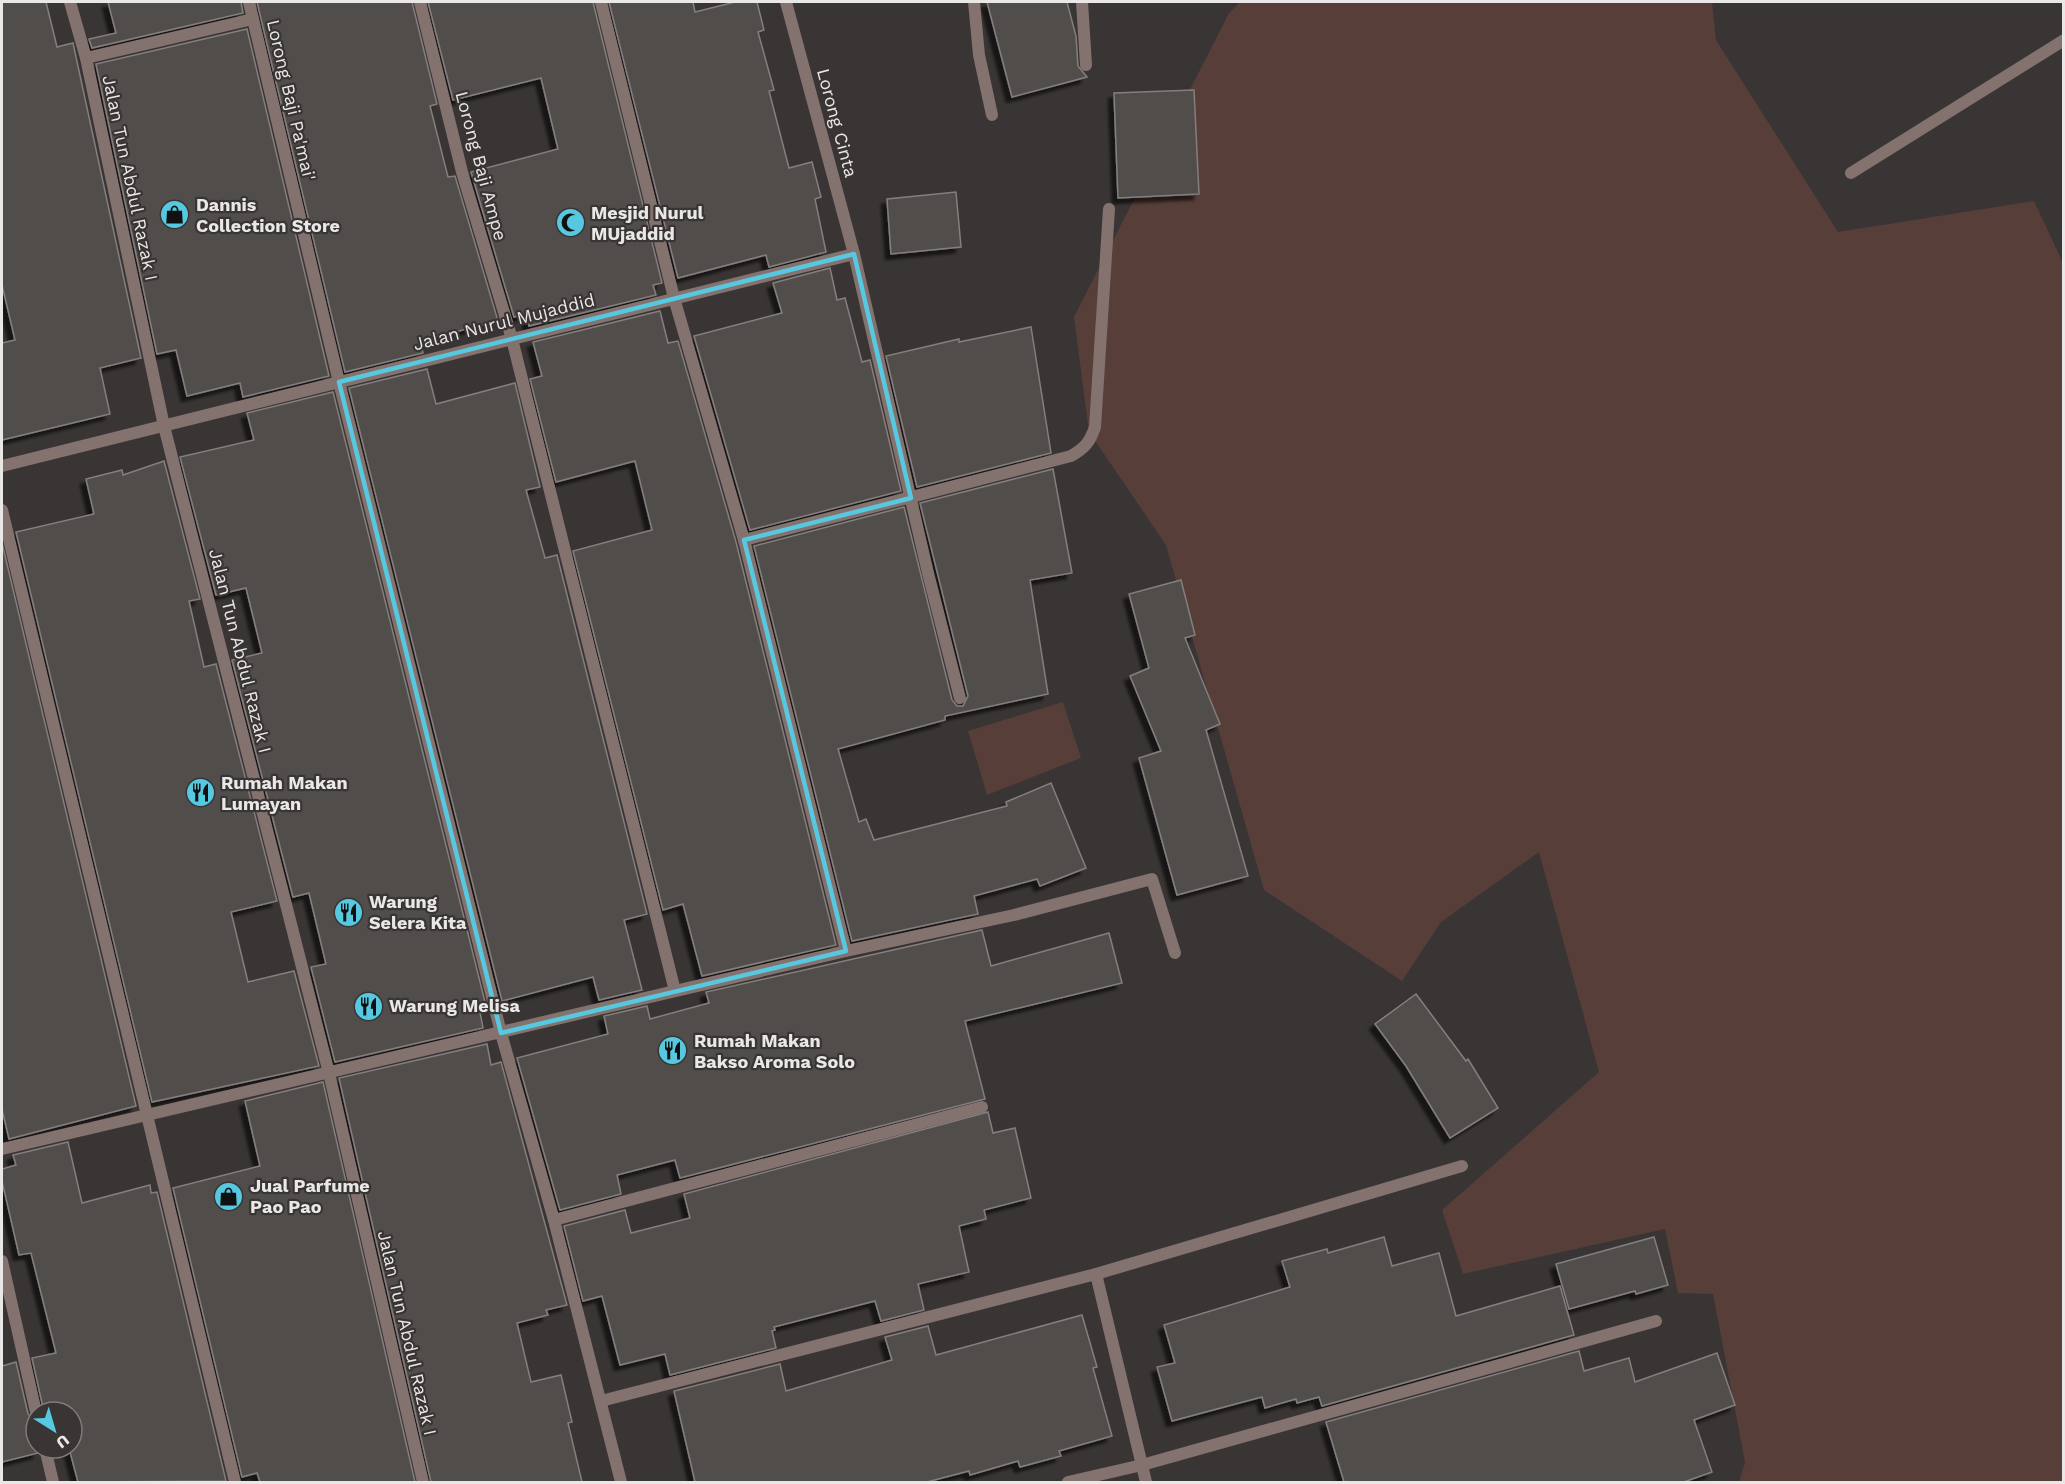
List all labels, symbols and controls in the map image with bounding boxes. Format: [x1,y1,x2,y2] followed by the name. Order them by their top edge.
[263,17,320,182] street label: Lorong Baji Pa'mai'
[813,66,862,180] street label: Lorong Cinta
[98,73,163,283] street label: Jalan Tun Abdul Razak I
[451,89,512,243] street label: Lorong Baji Ampe
[196,194,340,236] place label: Dannis Collection Store
[159,199,191,231] shop icon: Dannis Collection Store
[591,202,704,244] place label: Mesjid Nurul MUjaddid
[554,207,586,239] mosque icon: Mesjid Nurul MUjaddid
[411,289,597,354] street label: Jalan Nurul Mujaddid
[205,547,276,755] street label: Jalan Tun Abdul Razak I
[221,772,348,814] place label: Rumah Makan Lumayan
[184,777,216,809] restaurant icon: Rumah Makan Lumayan
[369,891,467,933] place label: Warung Selera Kita
[332,896,364,928] restaurant icon: Warung Selera Kita
[352,990,384,1022] restaurant icon: Warung Melisa
[389,995,520,1016] place label: Warung Melisa
[694,1030,855,1072] place label: Rumah Makan Bakso Aroma Solo
[657,1035,689,1067] restaurant icon: Rumah Makan Bakso Aroma Solo
[250,1175,370,1217] place label: Jual Parfume Pao Pao
[213,1180,245,1212] shop icon: Jual Parfume Pao Pao
[374,1228,441,1437] street label: Jalan Tun Abdul Razak I
[24,1400,84,1460] north arrow
[52,1431,73,1453] text: U

